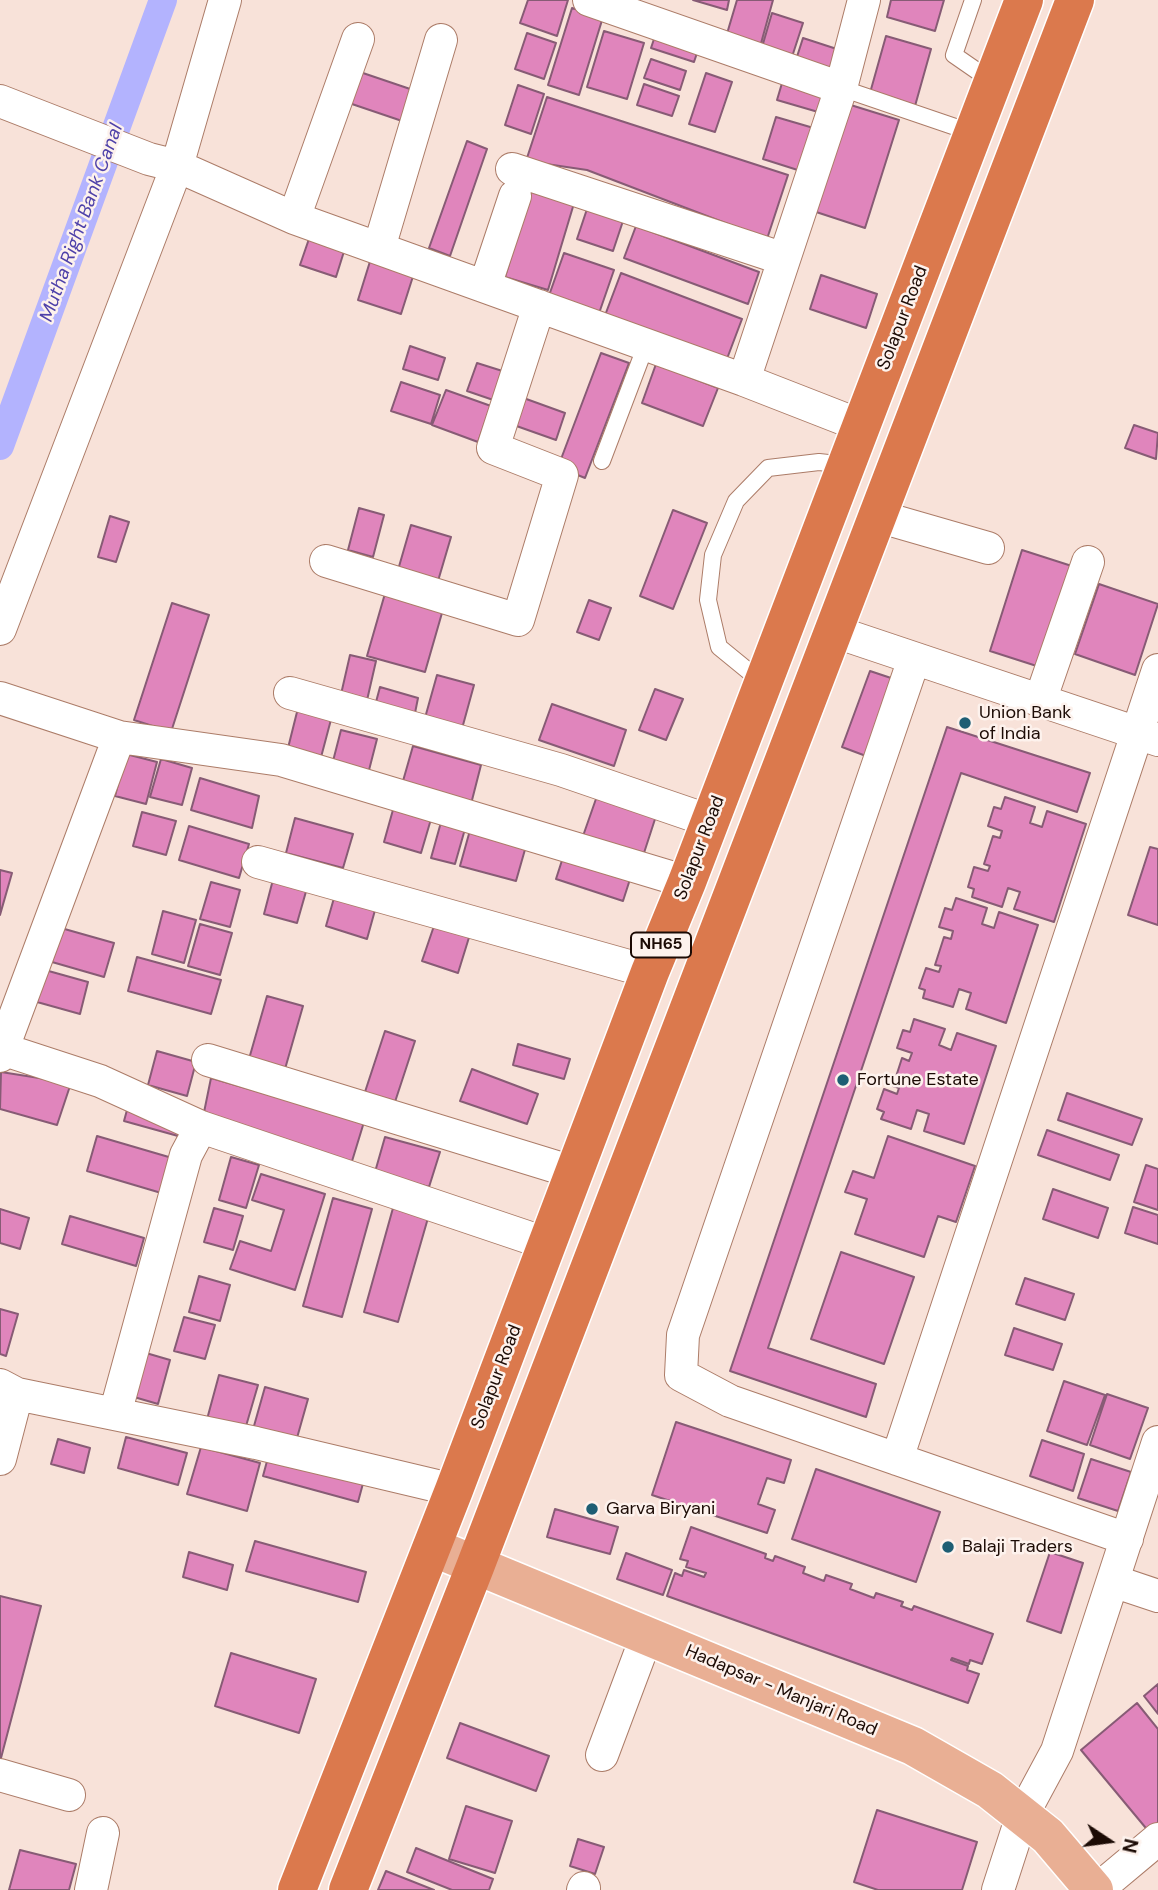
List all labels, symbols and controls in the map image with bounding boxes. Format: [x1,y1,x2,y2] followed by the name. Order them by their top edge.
[36,121,128,325] water label: Mutha Right Bank Canal
[873,263,933,373] street label: Solapur Road
[979,702,1071,744] place label: Union Bank of India
[957,715,973,731] marker: Union Bank of India
[670,793,730,903] street label: Solapur Road
[631,932,691,958] road number: NH65
[857,1069,979,1091] place label: Fortune Estate
[835,1072,851,1088] marker: Fortune Estate
[467,1322,527,1432] street label: Solapur Road
[606,1498,715,1520] place label: Garva Biryani
[584,1501,600,1517] marker: Garva Biryani
[962,1536,1073,1558] place label: Balaji Traders
[940,1539,956,1555] marker: Balaji Traders
[682,1641,880,1741] street label: Hadapsar - Manjari Road
[1074,1806,1144,1876] north arrow
[1116,1836,1144,1855] text: N

